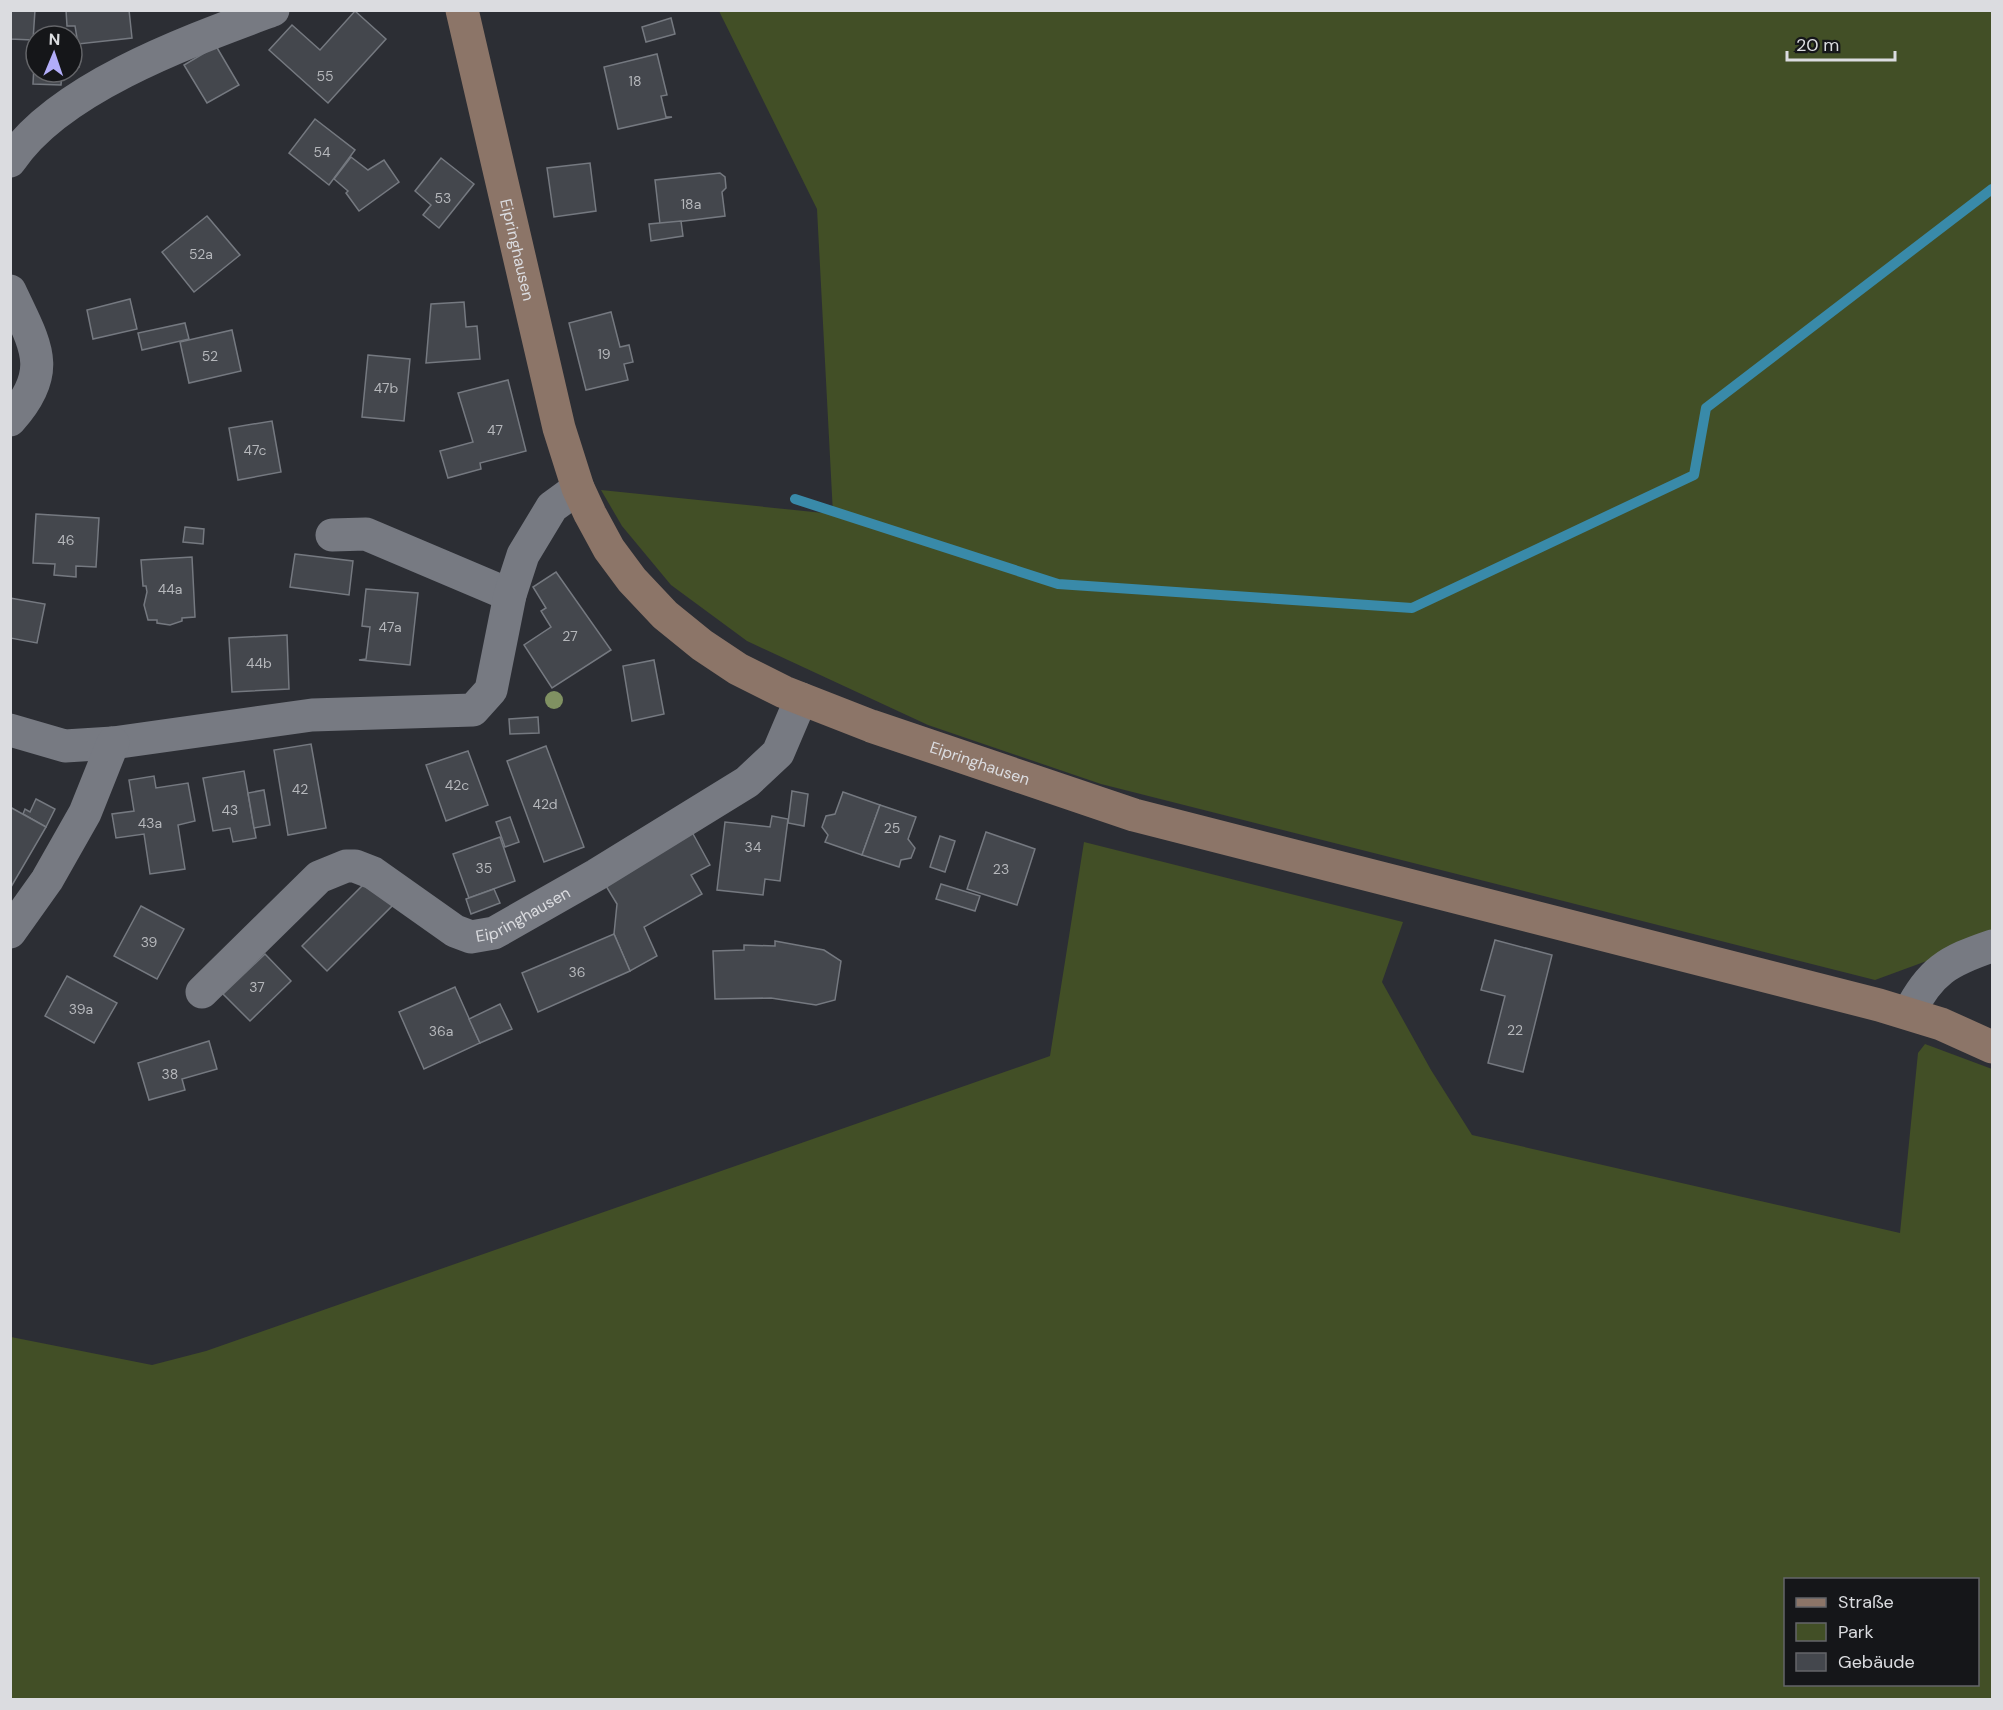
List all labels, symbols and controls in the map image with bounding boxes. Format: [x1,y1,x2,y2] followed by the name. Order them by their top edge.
[24,24,84,84] north arrow
[1787,24,1895,62] scale bar
[48,29,61,50] text: N
[1796,33,1839,57] text: 20 m
[316,67,334,85] house number: 55
[629,72,641,90] house number: 18
[313,143,331,161] house number: 54
[435,189,451,207] house number: 53
[681,195,701,213] house number: 18a
[496,196,540,303] street label: Eipringhausen
[189,245,213,263] house number: 52a
[597,345,611,363] house number: 19
[202,347,218,365] house number: 52
[374,379,399,397] house number: 47b
[487,421,503,439] house number: 47
[243,441,267,459] house number: 47c
[57,531,75,549] house number: 46
[158,580,182,598] house number: 44a
[378,618,402,636] house number: 47a
[562,627,578,645] house number: 27
[246,654,272,672] house number: 44b
[927,736,1033,790] street label: Eipringhausen
[445,776,469,794] house number: 42c
[292,780,308,798] house number: 42
[532,795,558,813] house number: 42d
[222,801,238,819] house number: 43
[138,814,162,832] house number: 43a
[884,819,900,837] house number: 25
[745,838,762,856] house number: 34
[476,859,492,877] house number: 35
[993,860,1009,878] house number: 23
[474,881,574,947] street label: Eipringhausen
[141,933,158,951] house number: 39
[568,963,586,981] house number: 36
[249,978,265,996] house number: 37
[69,1000,93,1018] house number: 39a
[1507,1021,1523,1039] house number: 22
[429,1022,453,1040] house number: 36a
[162,1065,178,1083] house number: 38
[1784,1578,1979,1686] legend
[1838,1590,1894,1614] text: Straße
[1838,1620,1874,1644] text: Park
[1838,1650,1915,1674] text: Gebäude

